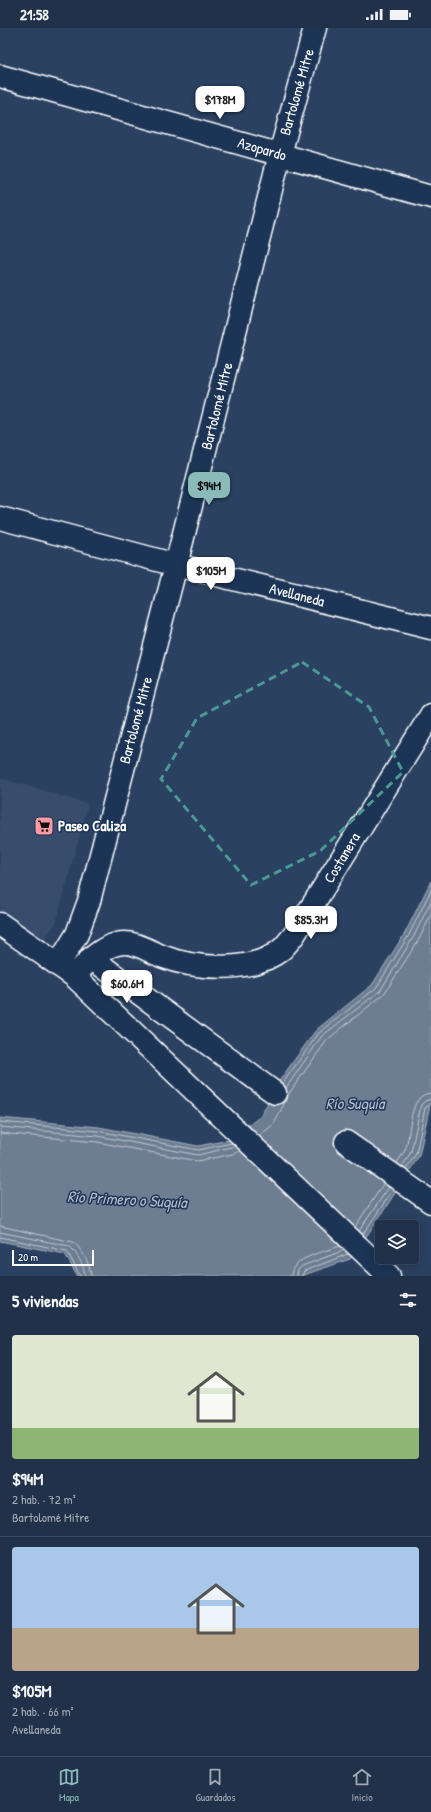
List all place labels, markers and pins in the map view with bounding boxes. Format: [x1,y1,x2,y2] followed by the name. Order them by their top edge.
[192,86,248,120] pin: $178M
[185,472,233,506] pin: $94M
[183,557,239,591] pin: $105M
[33,815,55,837] supermarket icon: Paseo Caliza
[58,815,126,836] place label: Paseo Caliza
[278,906,344,940] pin: $85.3M
[94,970,160,1004] pin: $60.6M

